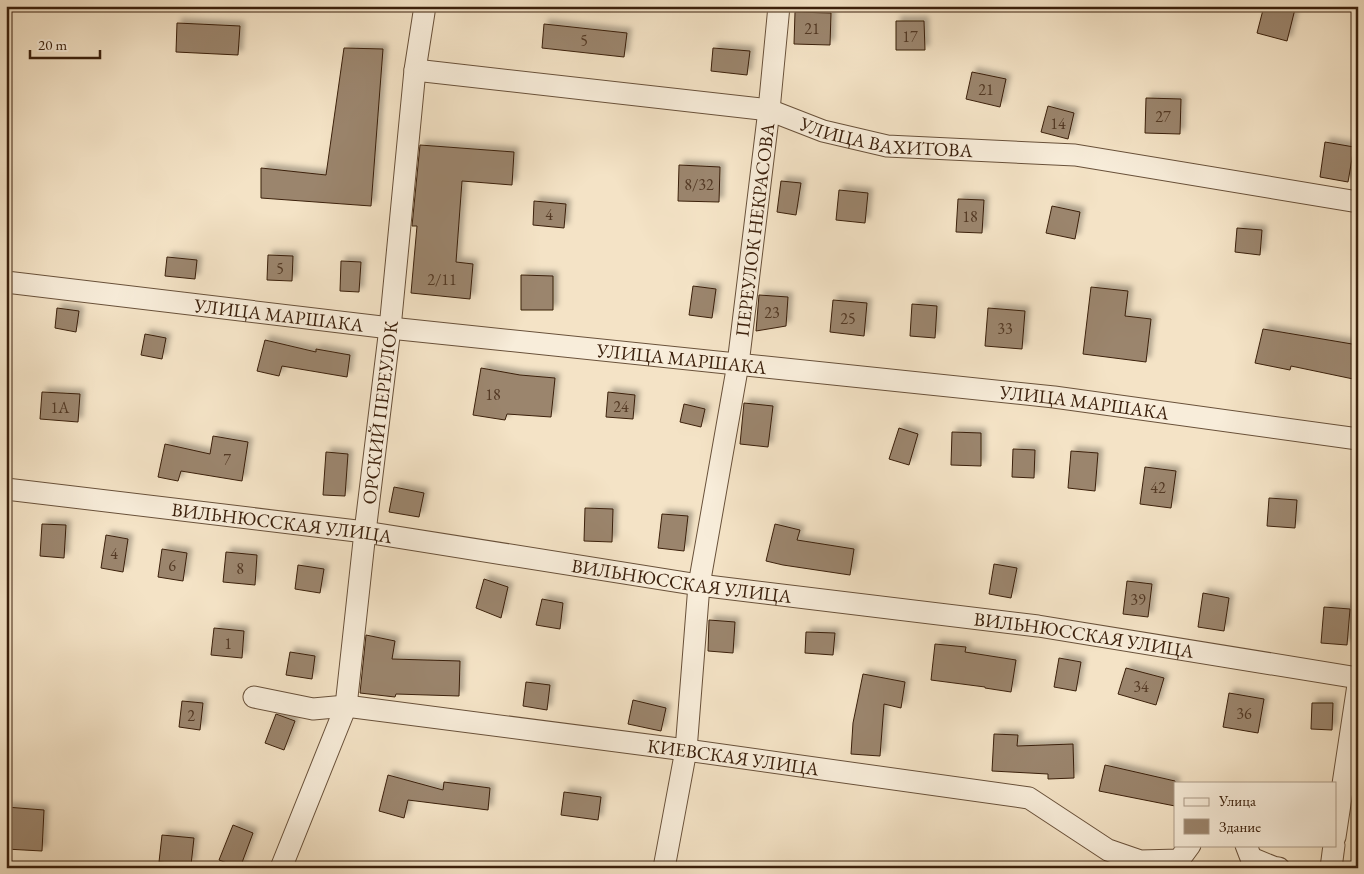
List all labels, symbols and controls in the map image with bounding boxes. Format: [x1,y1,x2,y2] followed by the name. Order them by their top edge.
[804,18,820,39] house number: 21
[902,26,918,47] house number: 17
[30,28,100,60] scale bar
[580,30,588,51] house number: 5
[38,35,67,54] text: 20 m
[978,79,994,100] house number: 21
[1155,106,1171,127] house number: 27
[795,111,974,163] street label: УЛИЦА ВАХИТОВА
[1050,113,1066,134] house number: 14
[729,121,780,338] street label: ПЕРЕУЛОК НЕКРАСОВА
[684,174,714,195] house number: 8/32
[545,204,553,225] house number: 4
[962,206,978,227] house number: 18
[276,258,284,279] house number: 5
[427,269,457,290] house number: 2/11
[192,293,366,338] street label: УЛИЦА МАРШАКА
[764,302,780,323] house number: 23
[840,308,856,329] house number: 25
[997,318,1013,339] house number: 33
[357,319,404,506] street label: ОРСКИЙ ПЕРЕУЛОК
[594,337,769,380] street label: УЛИЦА МАРШАКА
[997,379,1171,426] street label: УЛИЦА МАРШАКА
[485,384,501,405] house number: 18
[613,396,629,417] house number: 24
[51,397,70,418] house number: 1А
[223,449,231,470] house number: 7
[1150,477,1166,498] house number: 42
[170,497,395,549] street label: ВИЛЬНЮССКАЯ УЛИЦА
[110,543,118,564] house number: 4
[570,553,794,609] street label: ВИЛЬНЮССКАЯ УЛИЦА
[168,555,176,576] house number: 6
[236,558,244,579] house number: 8
[1130,589,1146,610] house number: 39
[973,606,1197,664] street label: ВИЛЬНЮССКАЯ УЛИЦА
[224,633,232,654] house number: 1
[1133,676,1149,697] house number: 34
[1236,703,1252,724] house number: 36
[187,705,195,726] house number: 2
[646,733,822,782] street label: КИЕВСКАЯ УЛИЦА
[1174,782,1336,846] legend
[1218,791,1256,810] text: Улица
[1219,817,1261,836] text: Здание

